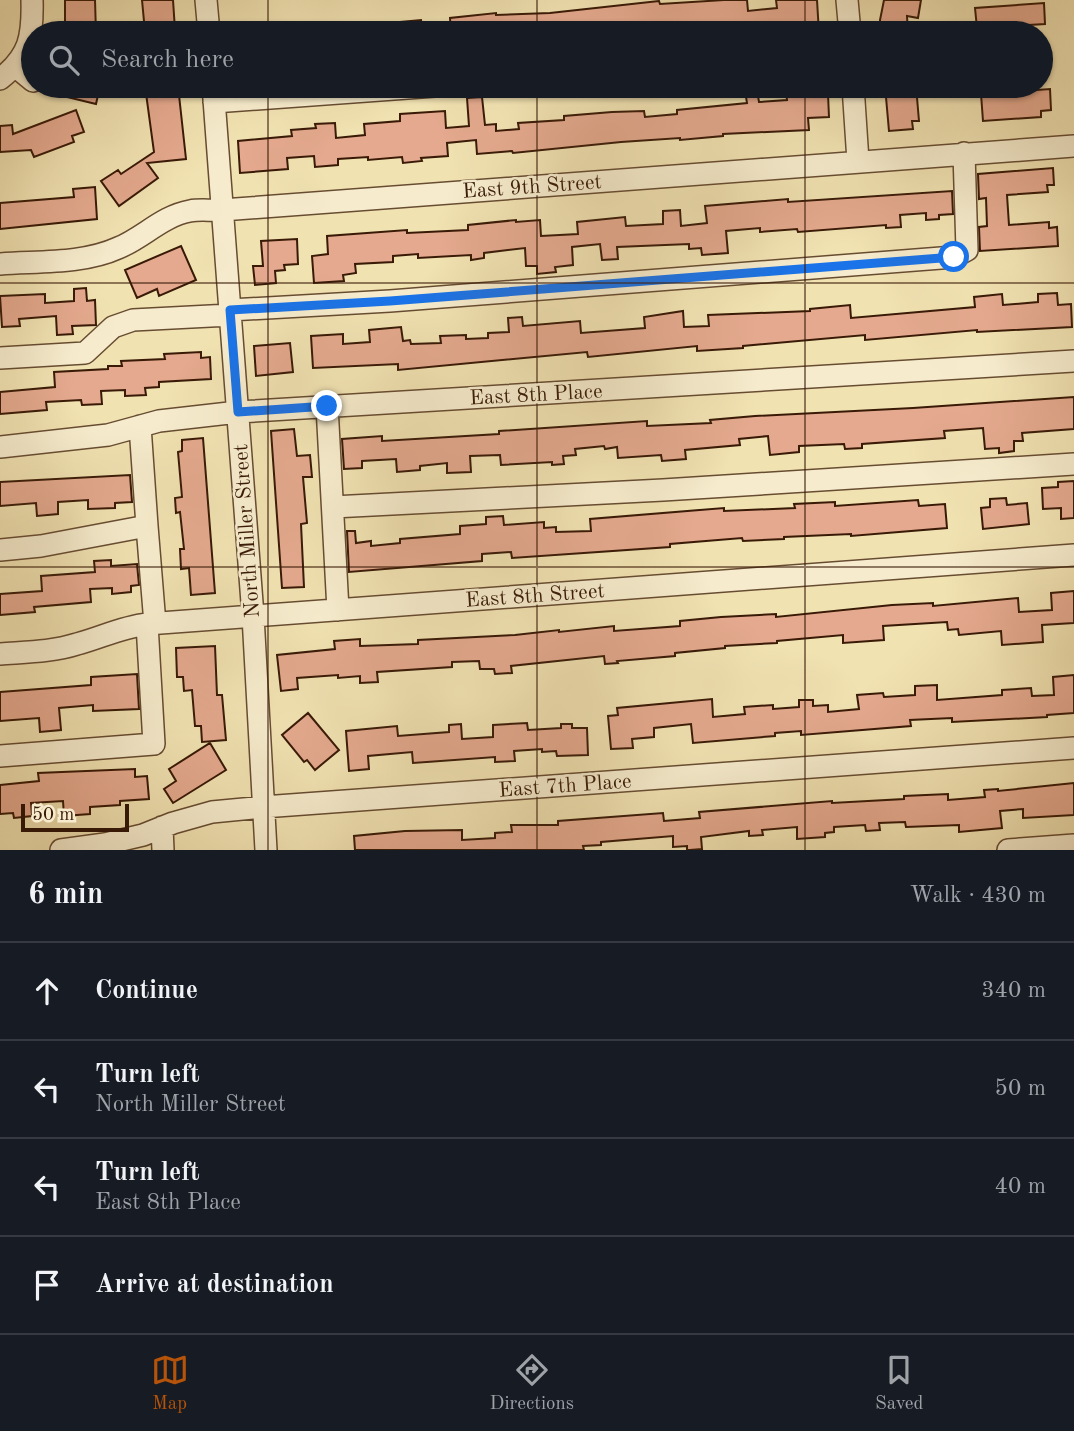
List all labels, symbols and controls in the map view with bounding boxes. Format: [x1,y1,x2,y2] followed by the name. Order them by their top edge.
[21,21,1053,98] search box
[45,41,83,79] icon: search
[101,47,234,73] text: Search here
[462,172,603,203] street label: East 9th Street
[938,241,969,272] route start
[469,382,603,409] street label: East 8th Place
[311,390,342,421] route end
[231,443,264,619] street label: North Miller Street
[465,581,606,612] street label: East 8th Street
[498,771,632,802] street label: East 7th Place
[21,801,130,833] scale bar
[32,806,74,825] text: 50 m
[28,880,103,910] text: 6 min
[910,884,1046,907] text: Walk · 430 m
[28,972,66,1010] icon: ahead
[95,978,198,1004] text: Continue
[981,979,1046,1002] text: 340 m
[95,1062,200,1088] text: Turn left
[28,1070,66,1108] icon: left
[995,1077,1046,1100] text: 50 m
[95,1093,286,1116] text: North Miller Street
[95,1160,200,1186] text: Turn left
[28,1168,66,1206] icon: left
[995,1175,1046,1198] text: 40 m
[95,1191,241,1214] text: East 8th Place
[28,1266,66,1304] icon: arrive
[95,1272,334,1298] text: Arrive at destination
[151,1351,189,1416] tab: Map
[490,1351,574,1416] tab: Directions
[875,1351,923,1416] tab: Saved

